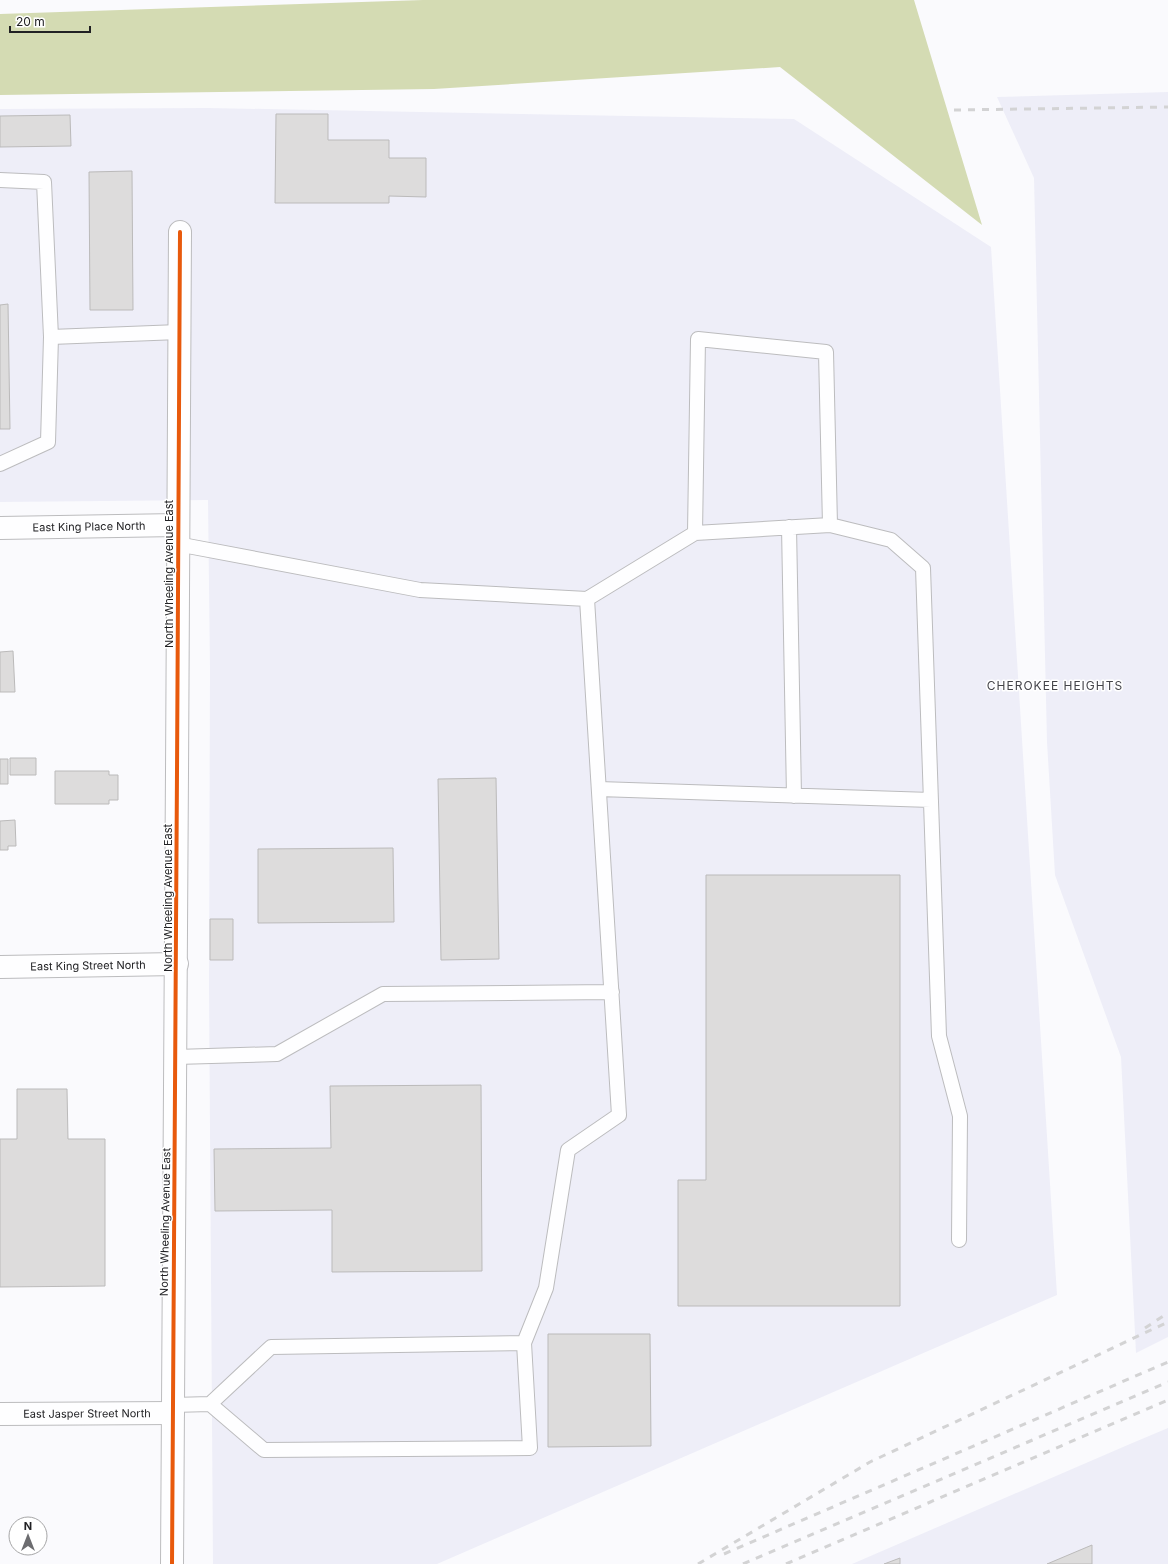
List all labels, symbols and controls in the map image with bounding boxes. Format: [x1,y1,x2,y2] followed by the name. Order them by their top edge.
[10,8,90,34] scale bar
[16,14,45,29] text: 20 m
[162,500,176,648] street label: North Wheeling Avenue East
[32,519,146,534] street label: East King Place North
[987,678,1123,693] district label: CHEROKEE HEIGHTS
[161,824,175,972] street label: North Wheeling Avenue East
[30,958,146,973] street label: East King Street North
[157,1147,173,1296] street label: North Wheeling Avenue East
[23,1406,151,1421] street label: East Jasper Street North
[8,1516,48,1556] north arrow
[24,1519,32,1533] text: N

